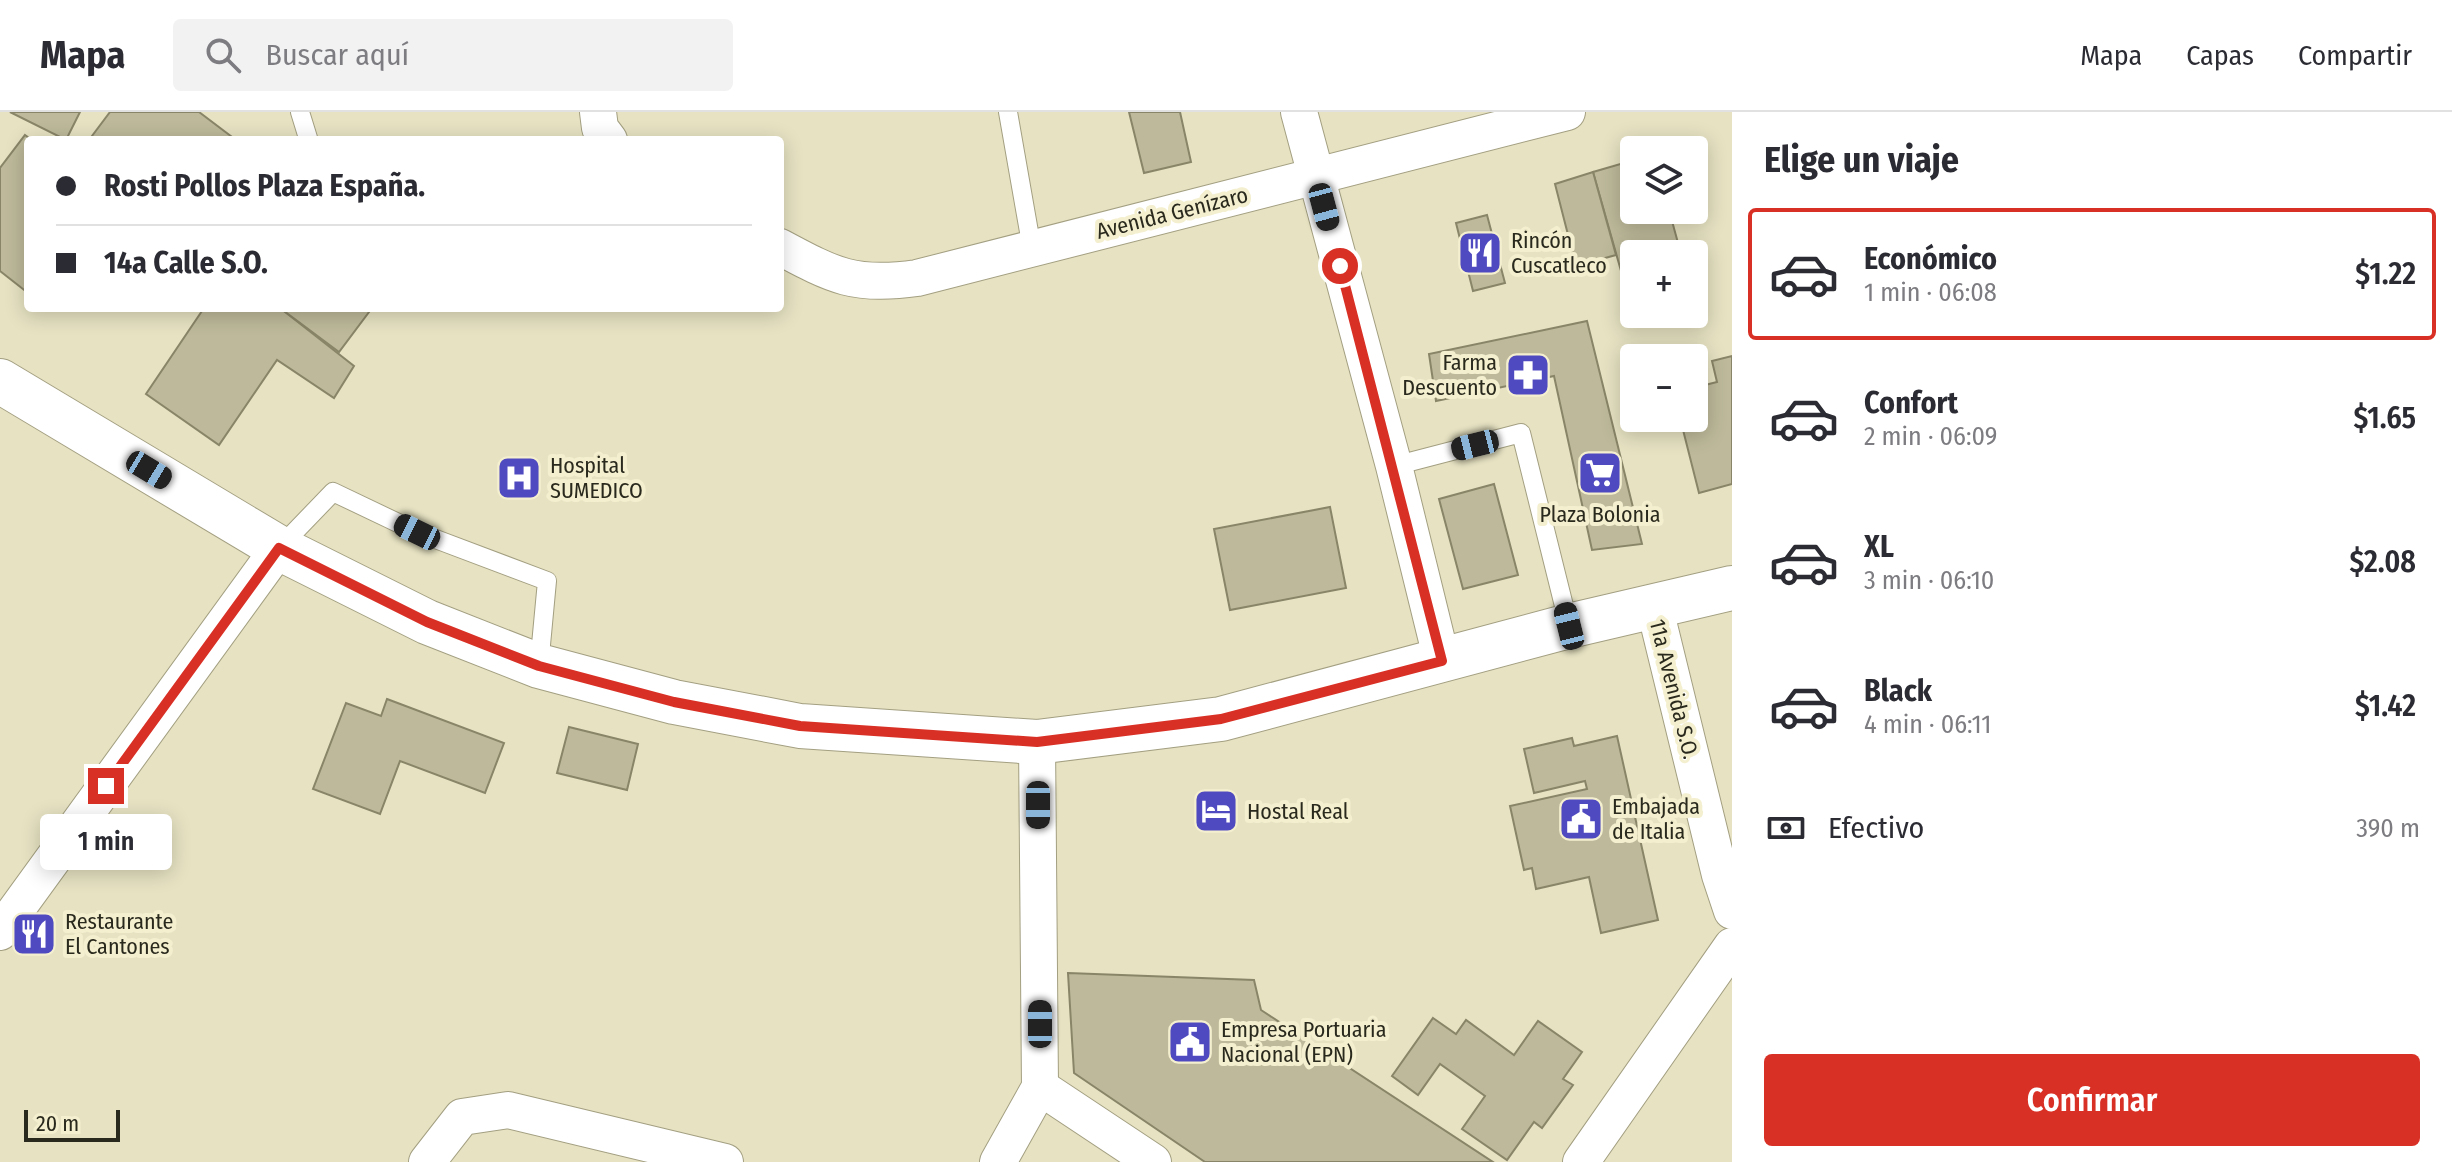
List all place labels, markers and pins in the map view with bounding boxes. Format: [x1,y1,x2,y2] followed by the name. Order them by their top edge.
[1511,227,1607,279] place label: Rincón Cuscatleco
[1456,229,1504,277] restaurant icon: Rincón Cuscatleco
[1402,349,1497,401] place label: Farma Descuento
[1504,351,1552,399] pharmacy icon: Farma Descuento
[1576,449,1624,497] supermarket icon: Plaza Bolonia
[550,452,643,504] place label: Hospital SUMEDICO
[495,454,543,502] hospital icon: Hospital SUMEDICO
[1540,501,1660,528] place label: Plaza Bolonia
[1192,787,1240,835] hotel icon: Hostal Real
[1612,793,1700,845] place label: Embajada de Italia
[1557,795,1605,843] public building icon: Embajada de Italia
[1247,798,1349,825] place label: Hostal Real
[65,908,173,960] place label: Restaurante El Cantones
[10,910,58,958] restaurant icon: Restaurante El Cantones
[1221,1016,1386,1068] place label: Empresa Portuaria Nacional (EPN)
[1166,1018,1214,1066] public building icon: Empresa Portuaria Nacional (EPN)

